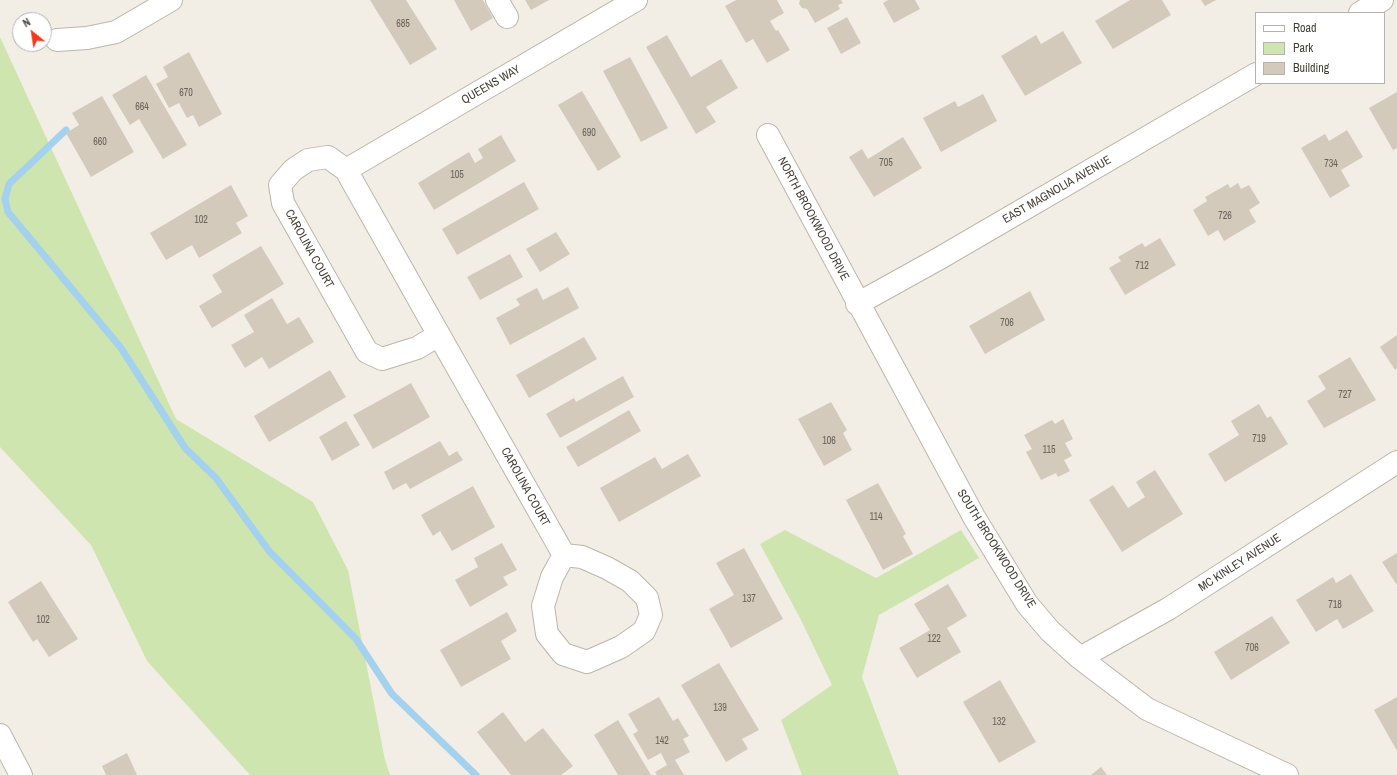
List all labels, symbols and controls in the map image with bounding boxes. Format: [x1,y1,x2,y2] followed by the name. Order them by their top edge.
[12,12,52,52] north arrow
[1255,12,1385,84] legend
[20,15,33,30] text: N
[396,18,410,30] house number: 685
[1293,20,1317,36] text: Road
[1293,40,1313,56] text: Park
[1293,60,1329,76] text: Building
[459,62,523,108] street label: QUEENS WAY
[179,87,193,99] house number: 670
[135,101,149,113] house number: 664
[582,127,596,139] house number: 690
[93,136,107,148] house number: 660
[1000,153,1114,227] street label: EAST MAGNOLIA AVENUE
[774,155,852,283] street label: NORTH BROOKWOOD DRIVE
[879,157,893,169] house number: 705
[1324,158,1338,170] house number: 734
[450,169,464,181] house number: 105
[281,207,337,291] street label: CAROLINA COURT
[1218,210,1232,222] house number: 726
[194,214,208,226] house number: 102
[1135,260,1149,272] house number: 712
[1000,317,1014,329] house number: 706
[1338,389,1352,401] house number: 727
[1252,433,1266,445] house number: 719
[822,435,836,447] house number: 106
[1042,444,1056,456] house number: 115
[497,445,553,529] street label: CAROLINA COURT
[954,487,1038,611] street label: SOUTH BROOKWOOD DRIVE
[869,511,883,523] house number: 114
[1196,531,1284,595] street label: MC KINLEY AVENUE
[742,593,756,605] house number: 137
[1328,599,1342,611] house number: 718
[36,614,50,626] house number: 102
[927,633,941,645] house number: 122
[1245,642,1259,654] house number: 706
[713,702,727,714] house number: 139
[992,716,1006,728] house number: 132
[655,735,669,747] house number: 142

